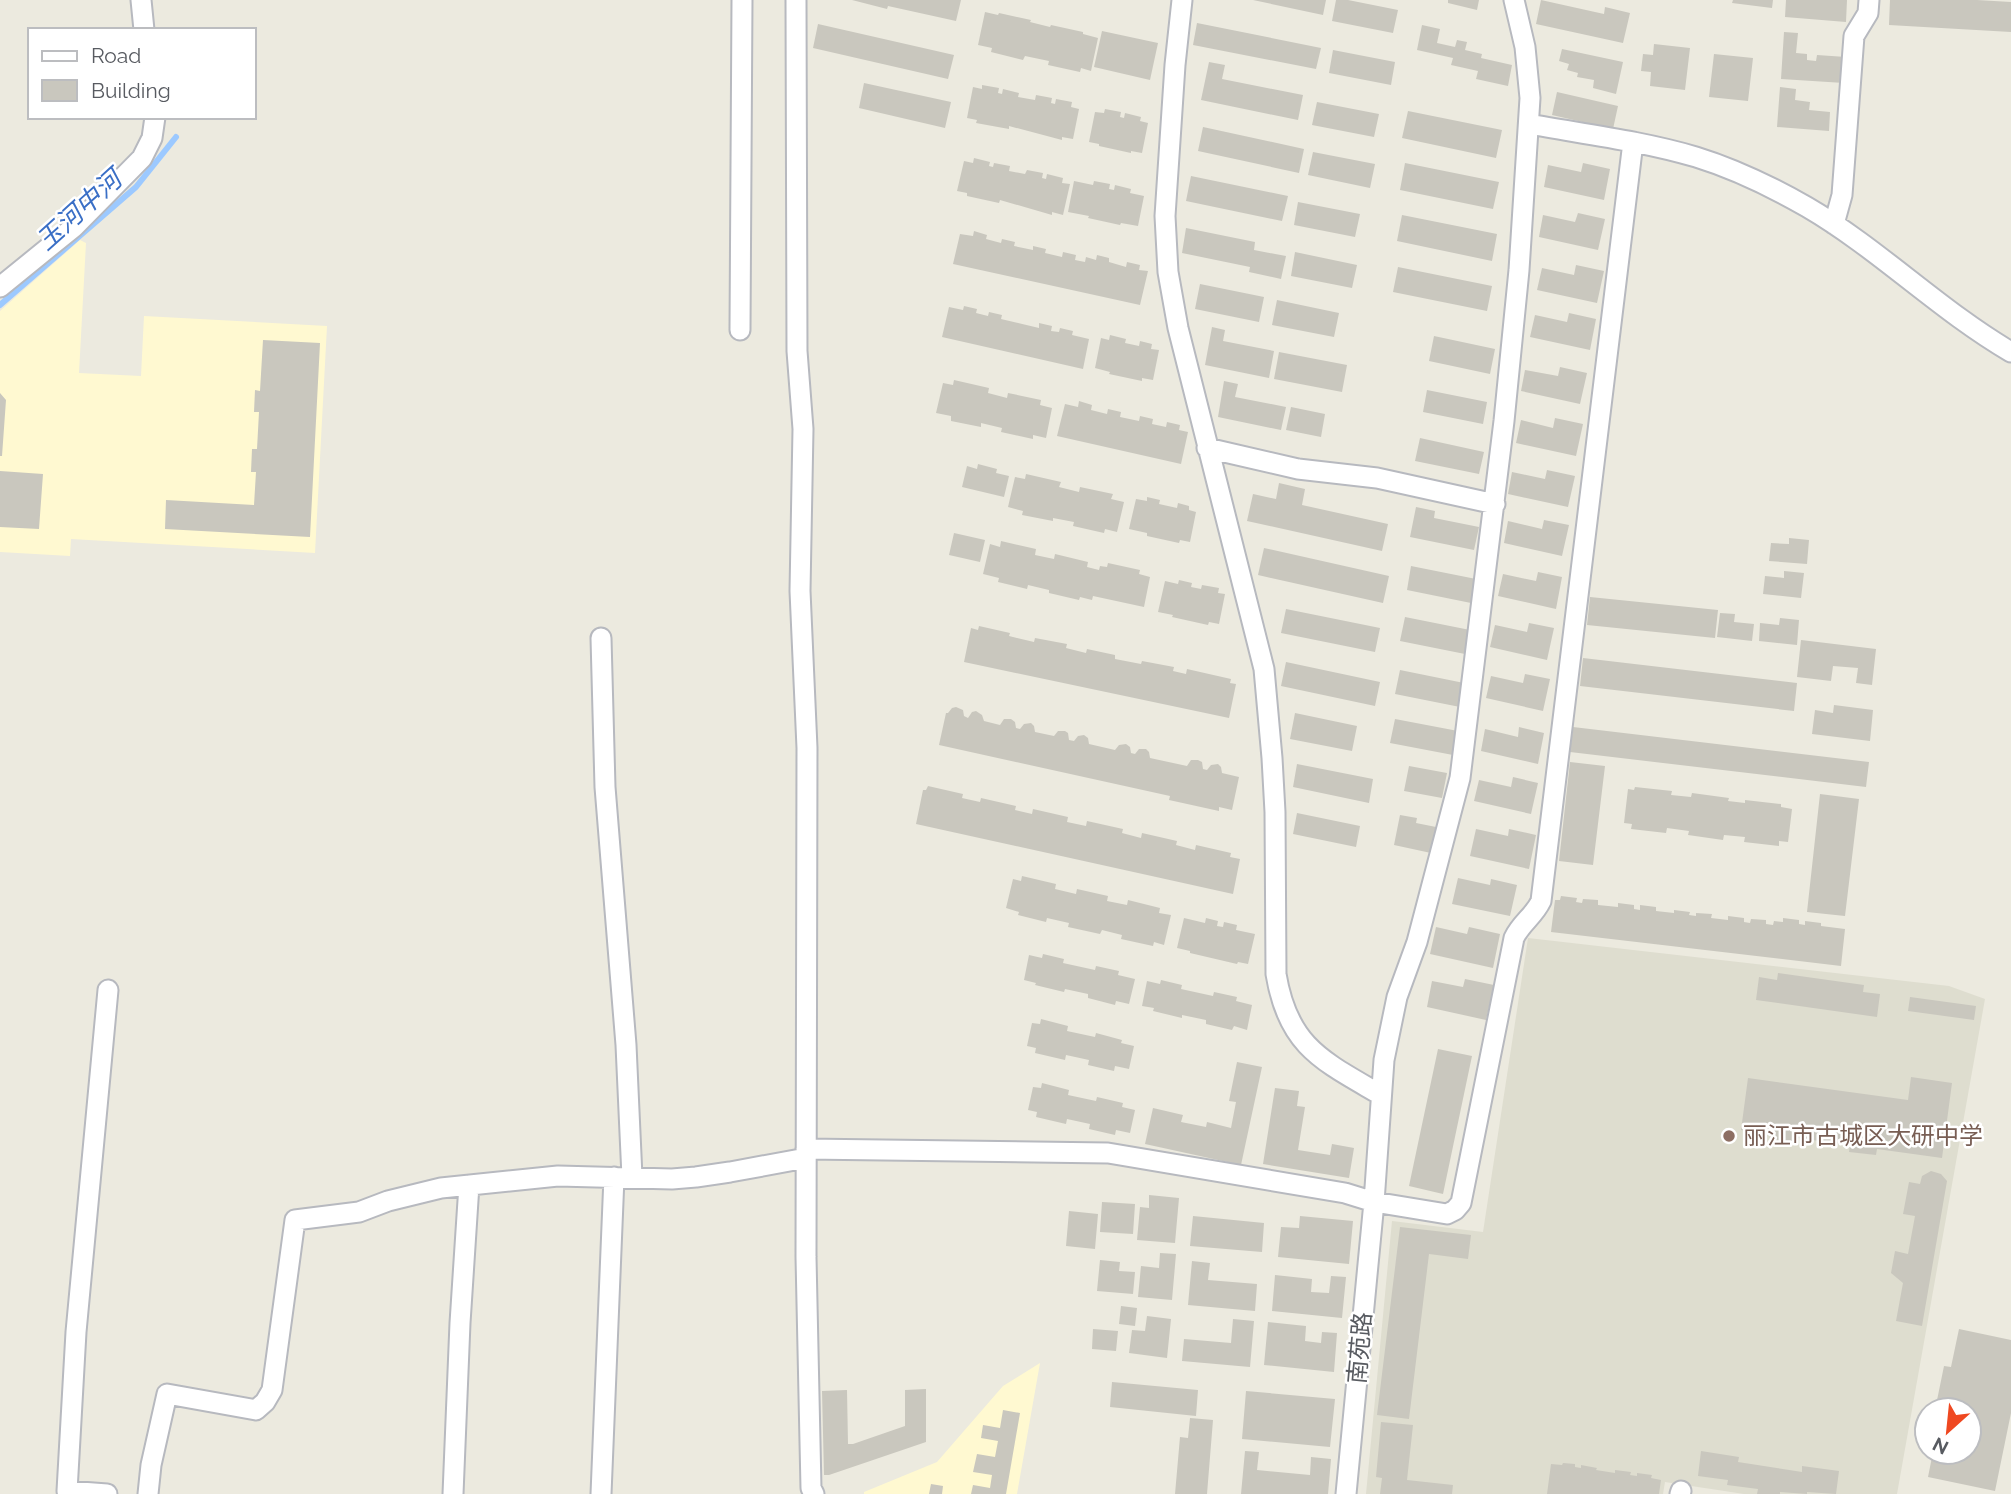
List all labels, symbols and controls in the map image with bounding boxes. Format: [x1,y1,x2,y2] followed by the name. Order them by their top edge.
[28,28,256,119] legend
[91,43,141,68] text: Road
[91,78,171,103] text: Building
[30,161,131,256] water label: 玉河中河
[1743,1121,1983,1150] place label: 丽江市古城区大研中学
[1721,1128,1737,1144] marker: 丽江市古城区大研中学
[1342,1311,1377,1385] street label: 南苑路
[1913,1396,1983,1466] north arrow
[1929,1433,1952,1459] text: N

